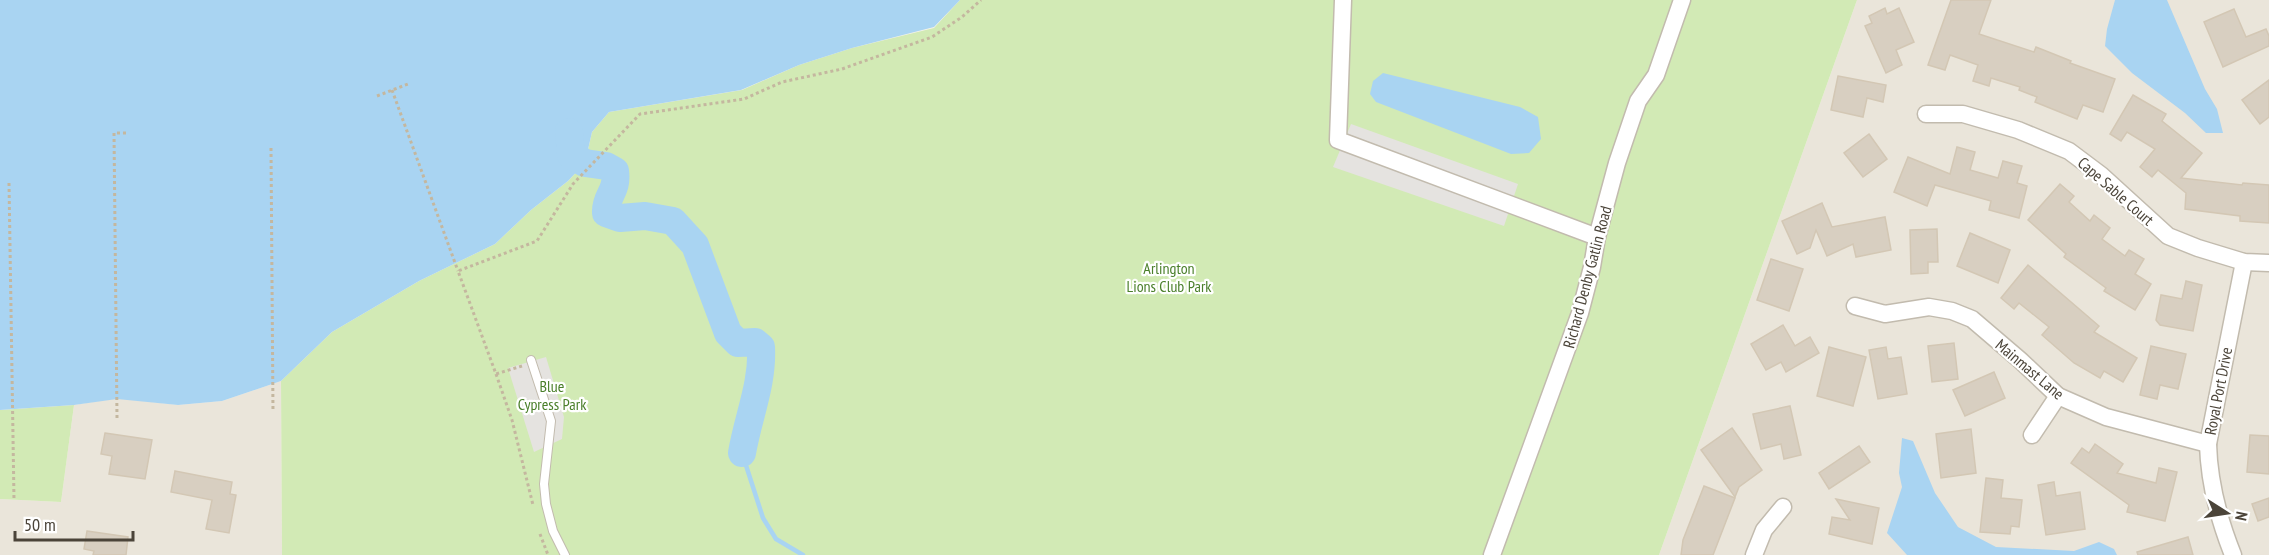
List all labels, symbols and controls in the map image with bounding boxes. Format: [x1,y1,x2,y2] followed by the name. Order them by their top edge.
[2074,153,2159,230] street label: Cape Sable Court
[1558,204,1616,350] street label: Richard Denby Gatlin Road
[1127,258,1212,296] park label: Arlington Lions Club Park
[1992,334,2068,404] street label: Mainmast Lane
[2200,346,2236,436] street label: Royal Port Drive
[518,376,587,414] park label: Blue Cypress Park
[2197,483,2257,543] north arrow
[15,504,134,542] scale bar
[2231,510,2252,522] text: N
[24,513,56,536] text: 50 m

